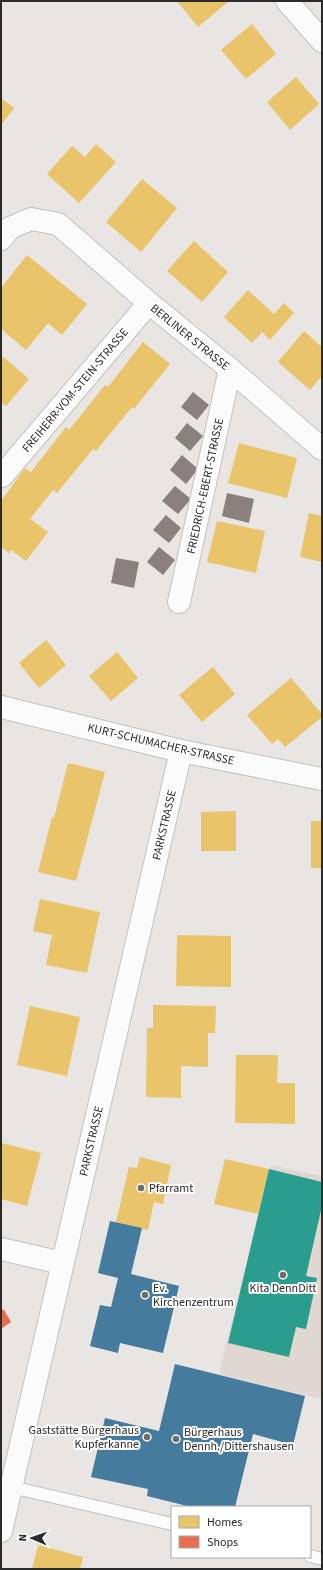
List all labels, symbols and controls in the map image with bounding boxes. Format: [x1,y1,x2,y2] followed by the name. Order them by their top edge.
[146,300,233,375] street label: BERLINER STRASSE
[18,324,133,456] street label: FREIHERR-VOM-STEIN-STRASSE
[183,417,228,556] street label: FRIEDRICH-EBERT-STRASSE
[86,719,236,770] street label: KURT-SCHUMACHER-STRASSE
[148,788,181,862] street label: PARKSTRASSE
[75,1104,108,1178] street label: PARKSTRASSE
[149,1180,193,1197] place label: Pfarramt
[136,1183,146,1193] marker: Pfarramt
[278,1270,288,1280] marker: Kita DennDitt
[153,1280,234,1311] place label: Ev. Kirchenzentrum
[250,1280,316,1297] place label: Kita DennDitt
[140,1290,150,1300] marker: Ev. Kirchenzentrum
[29,1422,139,1453] place label: Gaststätte Bürgerhaus Kupferkanne
[184,1424,294,1455] place label: Bürgerhaus Dennh./Dittershausen
[142,1432,152,1442] marker: Gaststätte Bürgerhaus Kupferkanne
[171,1434,181,1444] marker: Bürgerhaus Dennh./Dittershausen
[171,1506,311,1558] legend
[207,1514,242,1531] text: Homes
[12,1518,52,1558] north arrow
[15,1534,30,1542] text: N
[207,1534,238,1551] text: Shops

